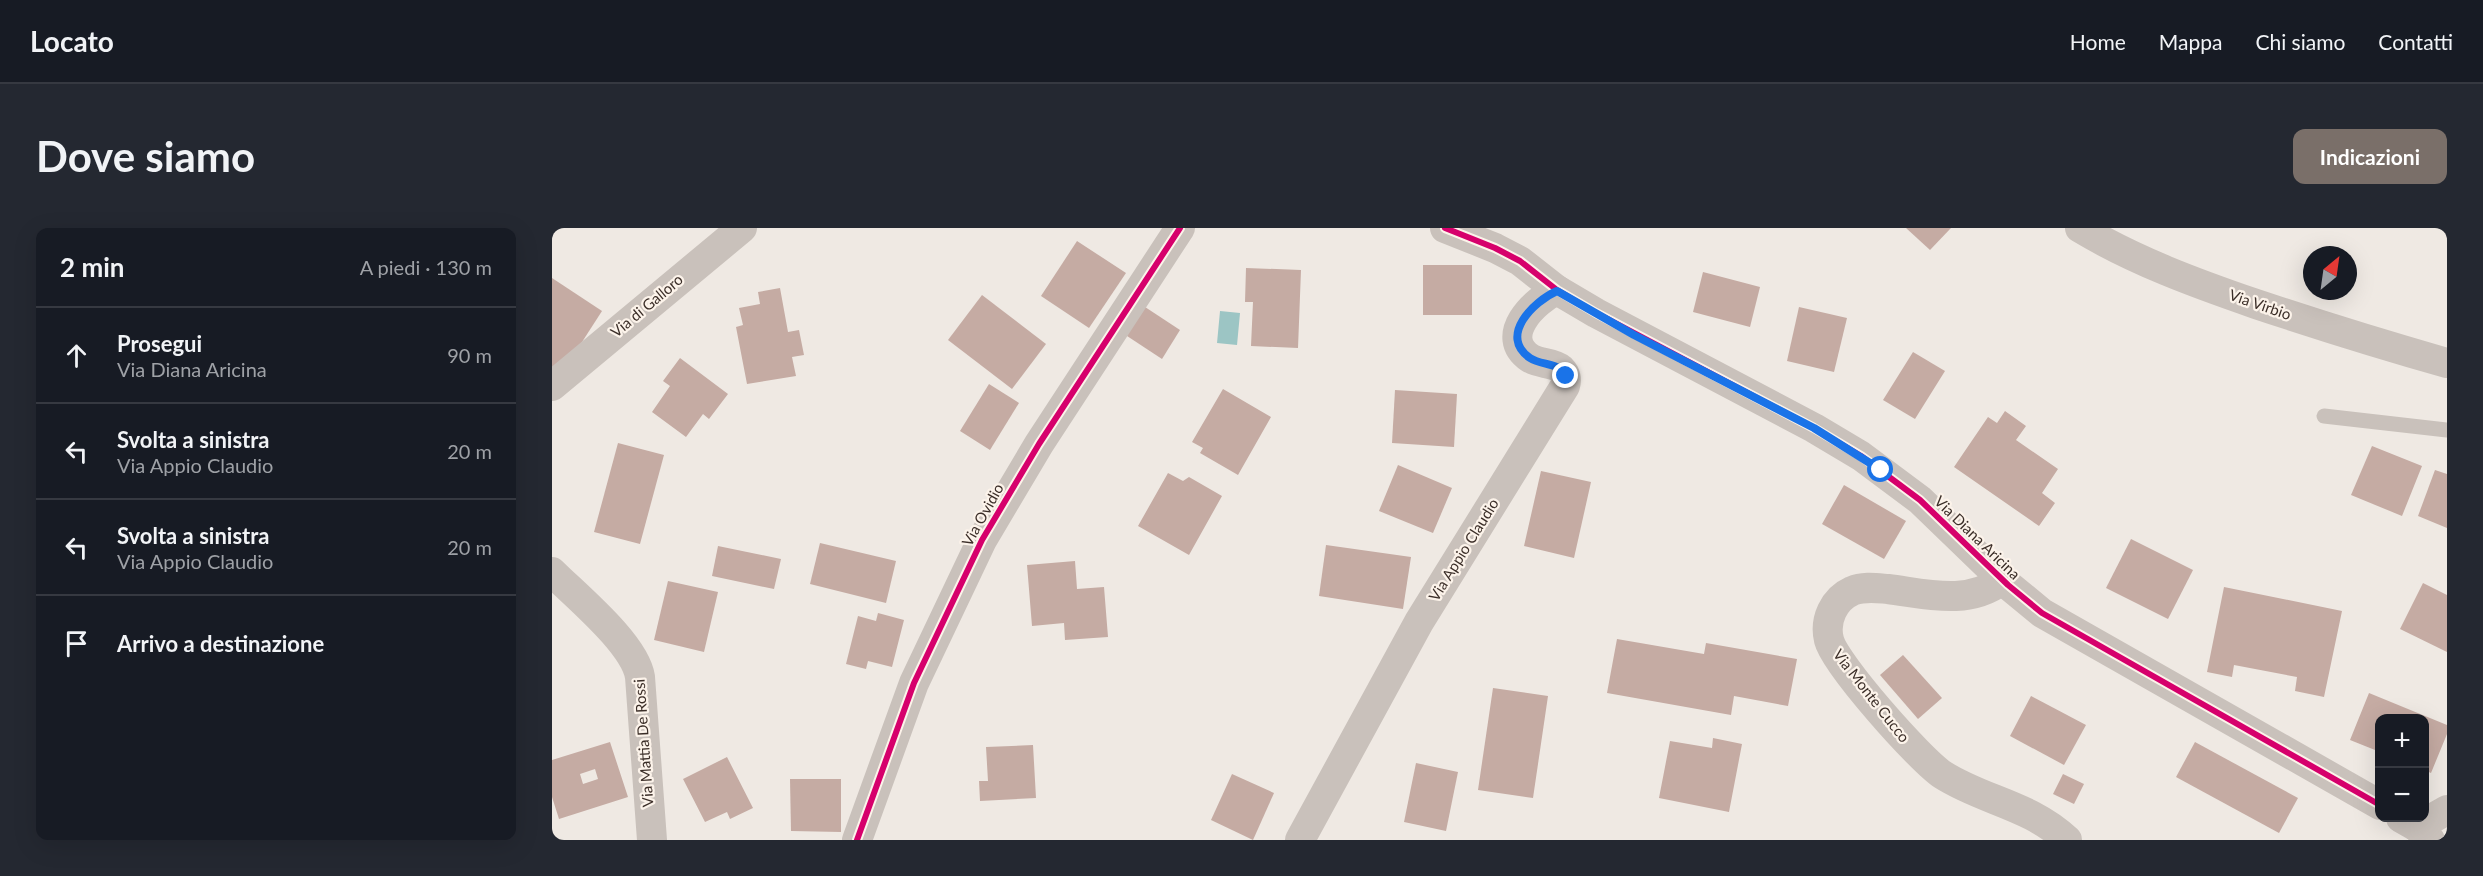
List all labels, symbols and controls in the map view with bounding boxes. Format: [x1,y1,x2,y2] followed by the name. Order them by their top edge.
[30,24,114,58] text: Locato
[2070,29,2126,54] text: Home
[2159,29,2222,54] text: Mappa
[2255,29,2345,54] text: Chi siamo
[2378,29,2453,54] text: Contatti
[2293,129,2447,184] button: Indicazioni
[36,131,255,181] text: Dove siamo
[2303,246,2357,300] north arrow
[60,251,124,283] text: 2 min
[360,255,492,279] text: A piedi · 130 m
[607,270,686,341] street label: Via di Galloro
[2227,285,2294,323] street label: Via Virbio
[117,330,202,357] text: Prosegui
[60,339,93,372] icon: ahead
[447,343,492,367] text: 90 m
[117,357,267,381] text: Via Diana Aricina
[1552,362,1578,388] route end
[117,426,269,453] text: Svolta a sinistra
[60,435,93,468] icon: left
[447,439,492,463] text: 20 m
[117,453,273,477] text: Via Appio Claudio
[1867,456,1893,482] route start
[958,480,1007,549] street label: Via Ovidio
[1931,492,2024,583] street label: Via Diana Aricina
[1424,495,1502,604] street label: Via Appio Claudio
[117,522,269,549] text: Svolta a sinistra
[60,531,93,564] icon: left
[447,535,492,559] text: 20 m
[117,549,273,573] text: Via Appio Claudio
[60,627,93,660] icon: arrive
[117,630,324,657] text: Arrivo a destinazione
[1830,645,1914,746] street label: Via Monte Cucco
[630,678,656,808] street label: Via Mattia De Rossi
[2375,714,2429,822] map controls
[2375,714,2429,768] button: +
[2375,768,2429,822] button: −

